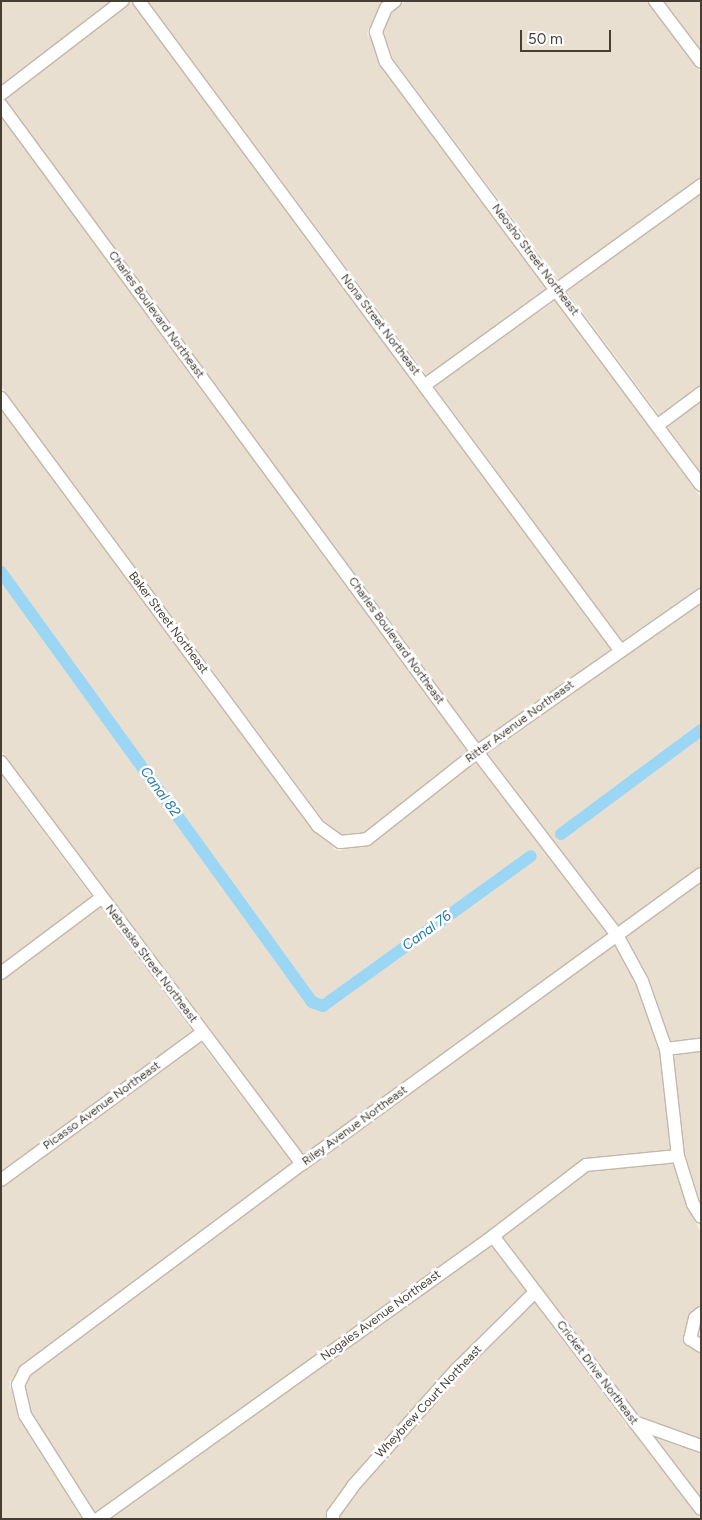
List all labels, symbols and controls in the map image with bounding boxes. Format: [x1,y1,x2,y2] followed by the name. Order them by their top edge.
[522,20,613,52] scale bar
[528,30,563,48] text: 50 m
[488,201,582,319] street label: Neosho Street Northeast
[105,249,207,381] street label: Charles Boulevard Northeast
[337,272,423,378] street label: Nona Street Northeast
[125,569,211,677] street label: Baker Street Northeast
[345,575,447,707] street label: Charles Boulevard Northeast
[463,678,577,766] street label: Ritter Avenue Northeast
[136,764,184,820] water label: Canal 82
[102,902,200,1026] street label: Nebraska Street Northeast
[399,908,455,954] water label: Canal 76
[41,1059,163,1153] street label: Picasso Avenue Northeast
[300,1083,410,1169] street label: Riley Avenue Northeast
[318,1268,444,1364] street label: Nogales Avenue Northeast
[553,1318,641,1428] street label: Cricket Drive Northeast
[373,1343,485,1461] street label: Wheybrew Court Northeast

